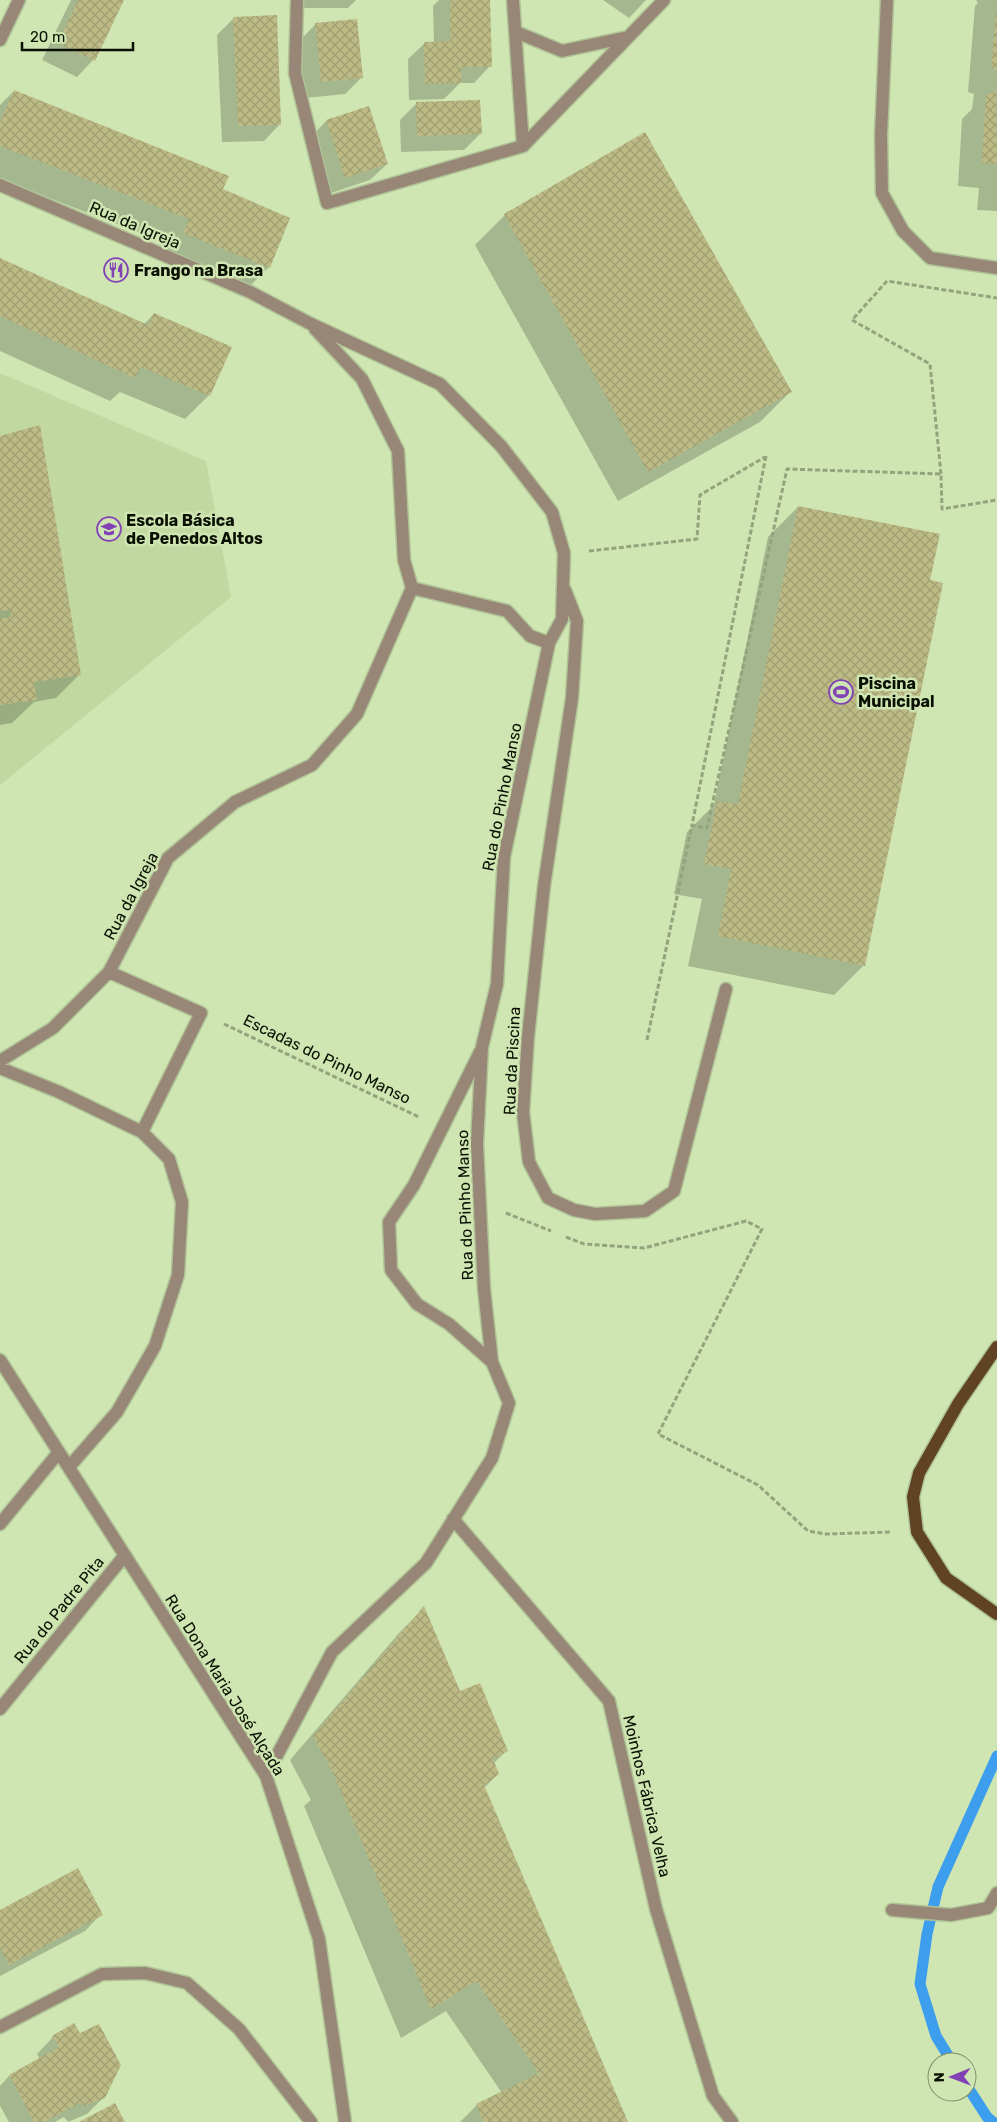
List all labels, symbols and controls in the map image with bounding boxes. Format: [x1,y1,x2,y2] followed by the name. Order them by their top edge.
[22,20,134,52] scale bar
[30,28,65,46] text: 20 m
[87,197,183,253] street label: Rua da Igreja
[103,257,129,283] restaurant icon: Frango na Brasa
[134,261,263,280] place label: Frango na Brasa
[126,511,263,548] place label: Escola Básica de Penedos Altos
[96,516,122,542] school or university icon: Escola Básica de Penedos Altos
[858,674,935,711] place label: Piscina Municipal
[828,679,854,705] sports icon: Piscina Municipal
[478,721,526,873] street label: Rua do Pinho Manso
[100,849,162,943] street label: Rua da Igreja
[500,1006,524,1116] street label: Rua da Piscina
[240,1010,414,1108] street label: Escadas do Pinho Manso
[453,1129,477,1281] street label: Rua do Pinho Manso
[10,1553,108,1667] street label: Rua do Padre Pita
[161,1591,289,1779] street label: Rua Dona Maria José Alçada
[619,1713,675,1879] street label: Moinhos Fábrica Velha
[927,2052,977,2102] north arrow
[931,2072,948,2082] text: N

